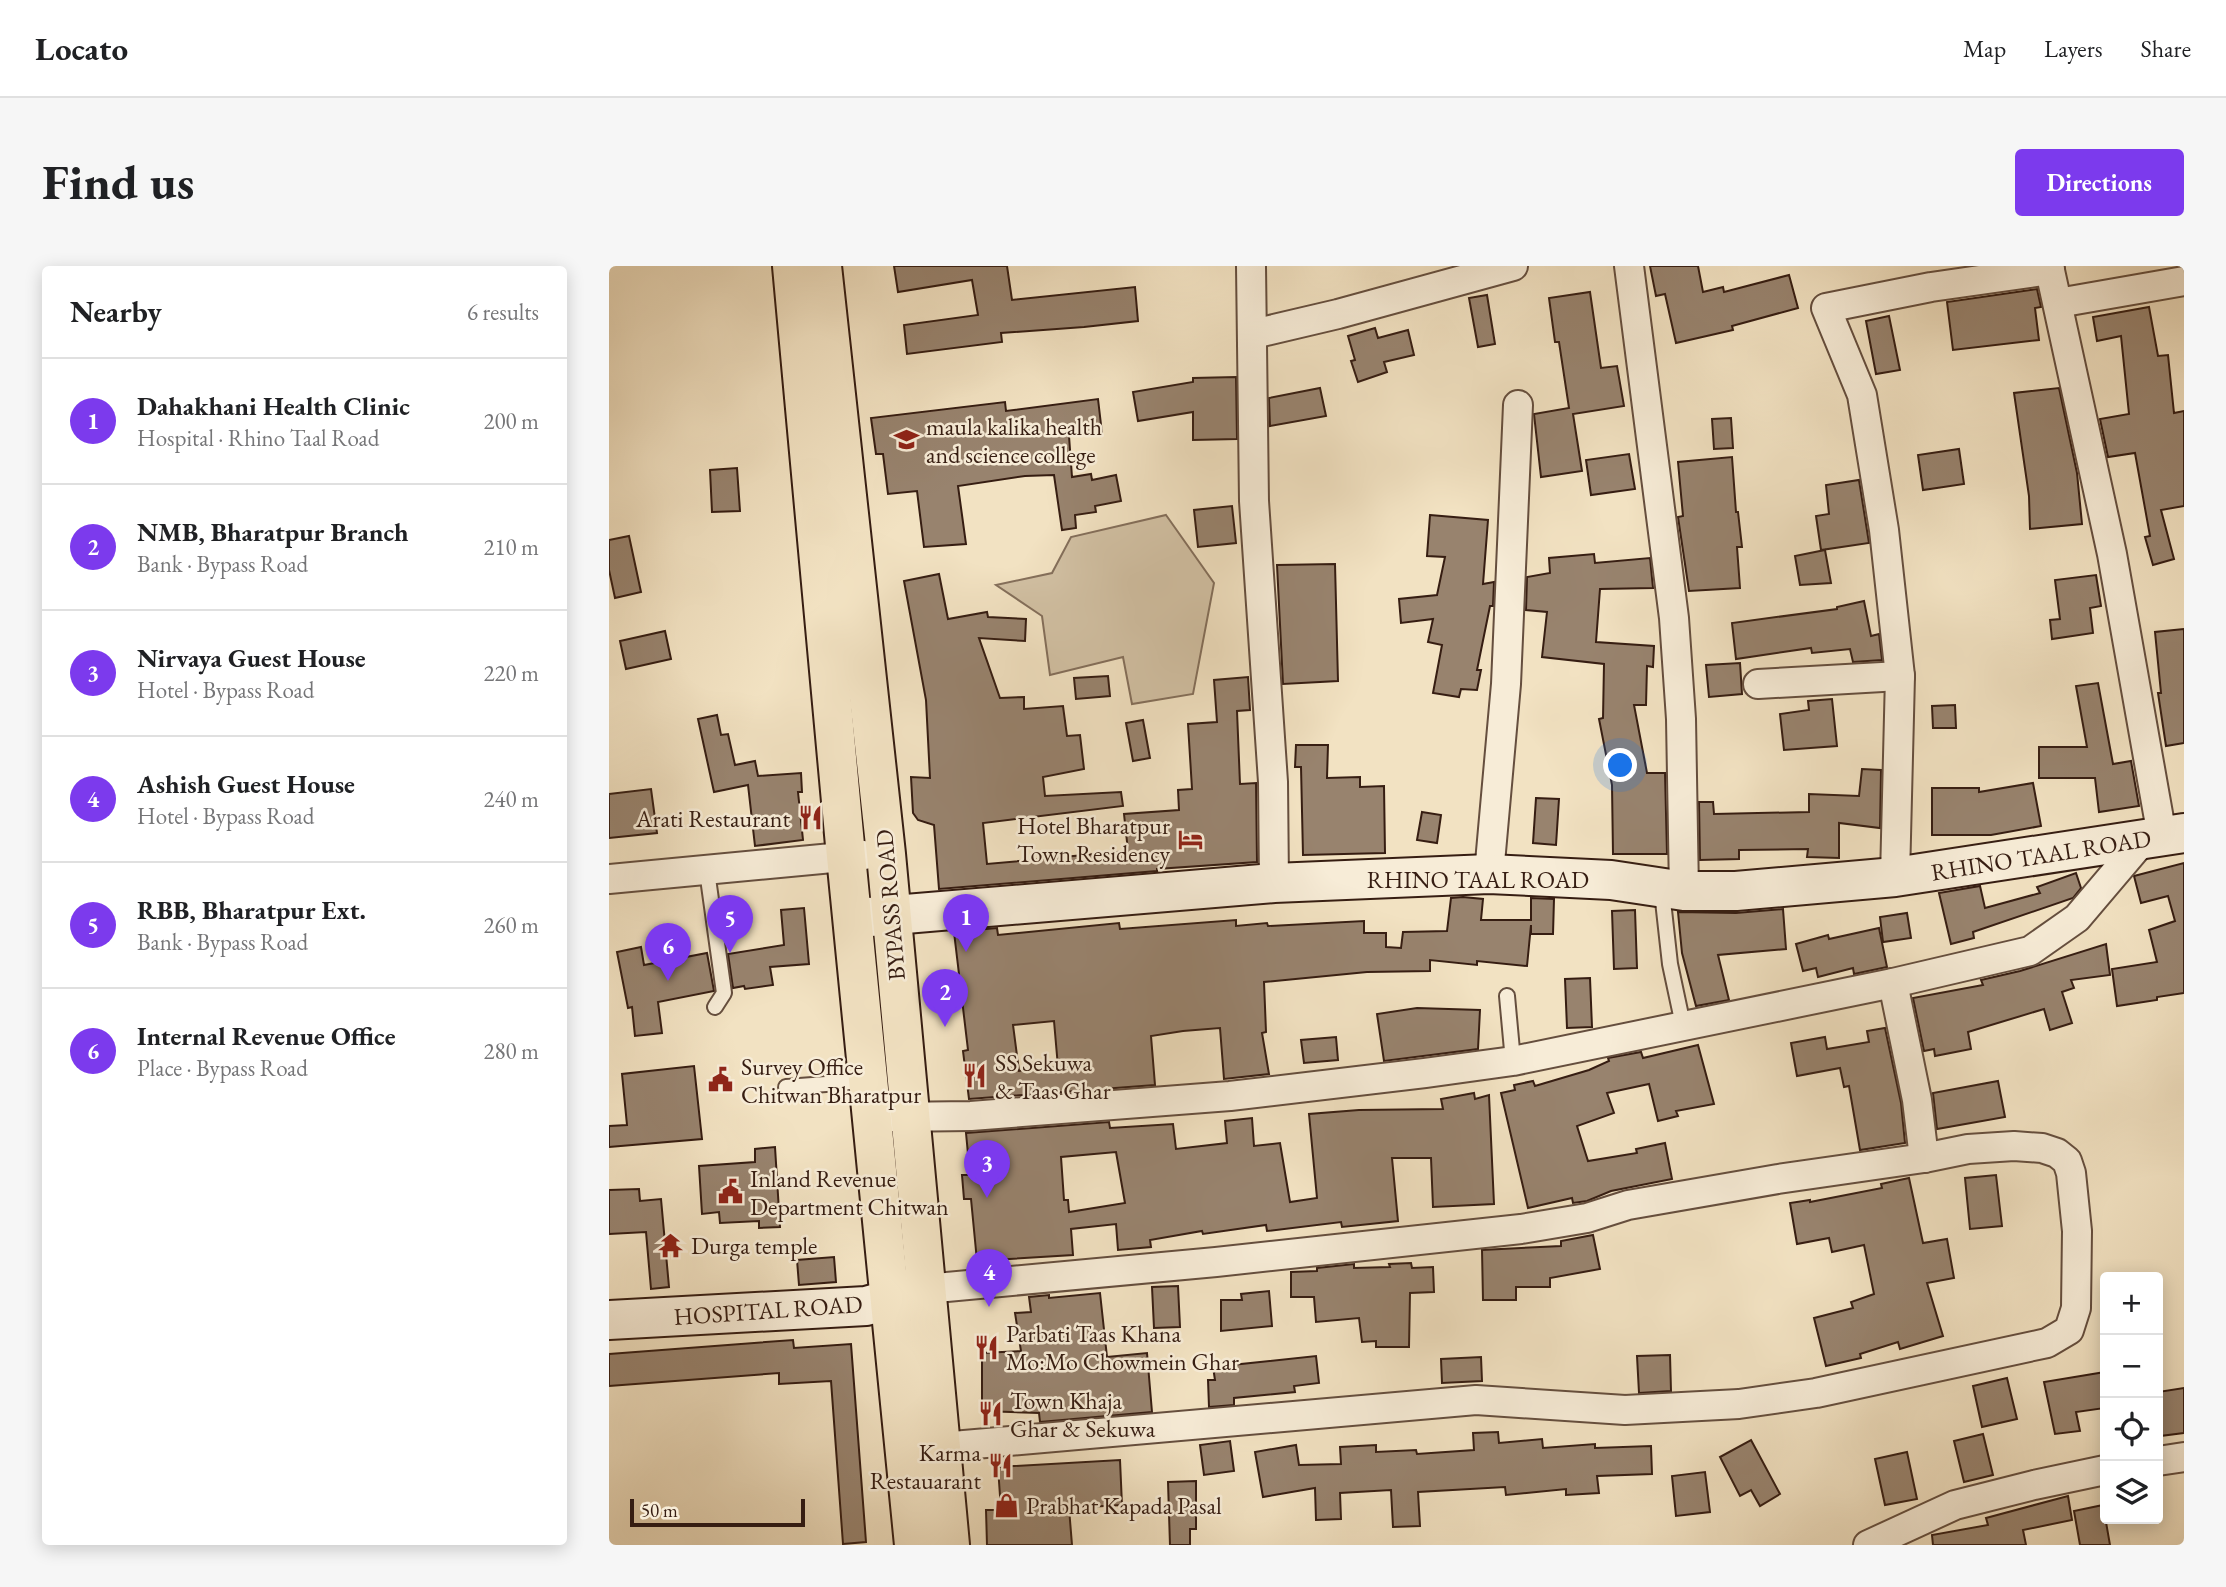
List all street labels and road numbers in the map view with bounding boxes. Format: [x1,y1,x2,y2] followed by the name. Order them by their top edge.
[1929,822,2153,888] street label: RHINO TAAL ROAD
[868,828,912,982] street label: BYPASS ROAD
[1367,864,1589,895] street label: RHINO TAAL ROAD
[673,1288,863,1332] street label: HOSPITAL ROAD

